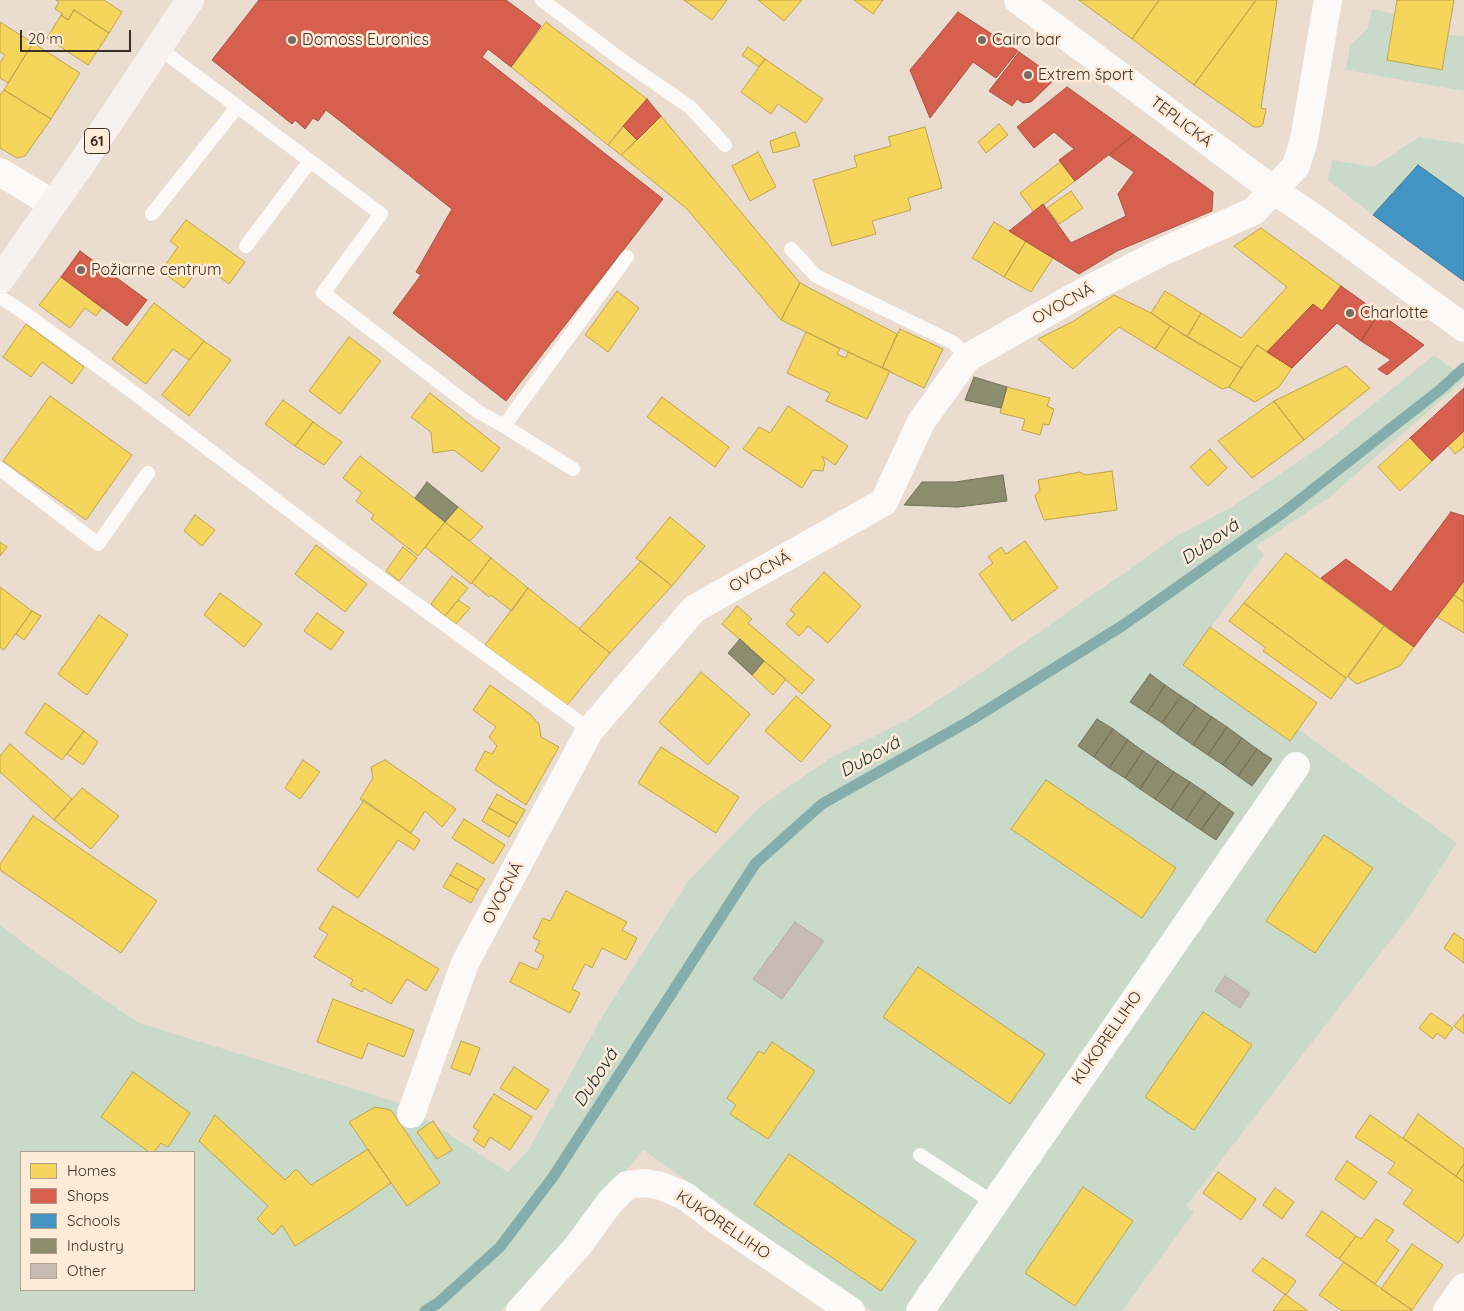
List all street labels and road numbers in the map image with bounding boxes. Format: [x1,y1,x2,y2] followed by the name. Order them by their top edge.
[1146,93,1216,151] street label: TEPLICKÁ
[84,128,110,154] road number: 61
[1029,279,1097,329] street label: OVOCNÁ
[726,547,794,597] street label: OVOCNÁ
[479,859,527,927] street label: OVOCNÁ
[1068,988,1146,1088] street label: KUKORELLIHO
[672,1187,774,1263] street label: KUKORELLIHO

